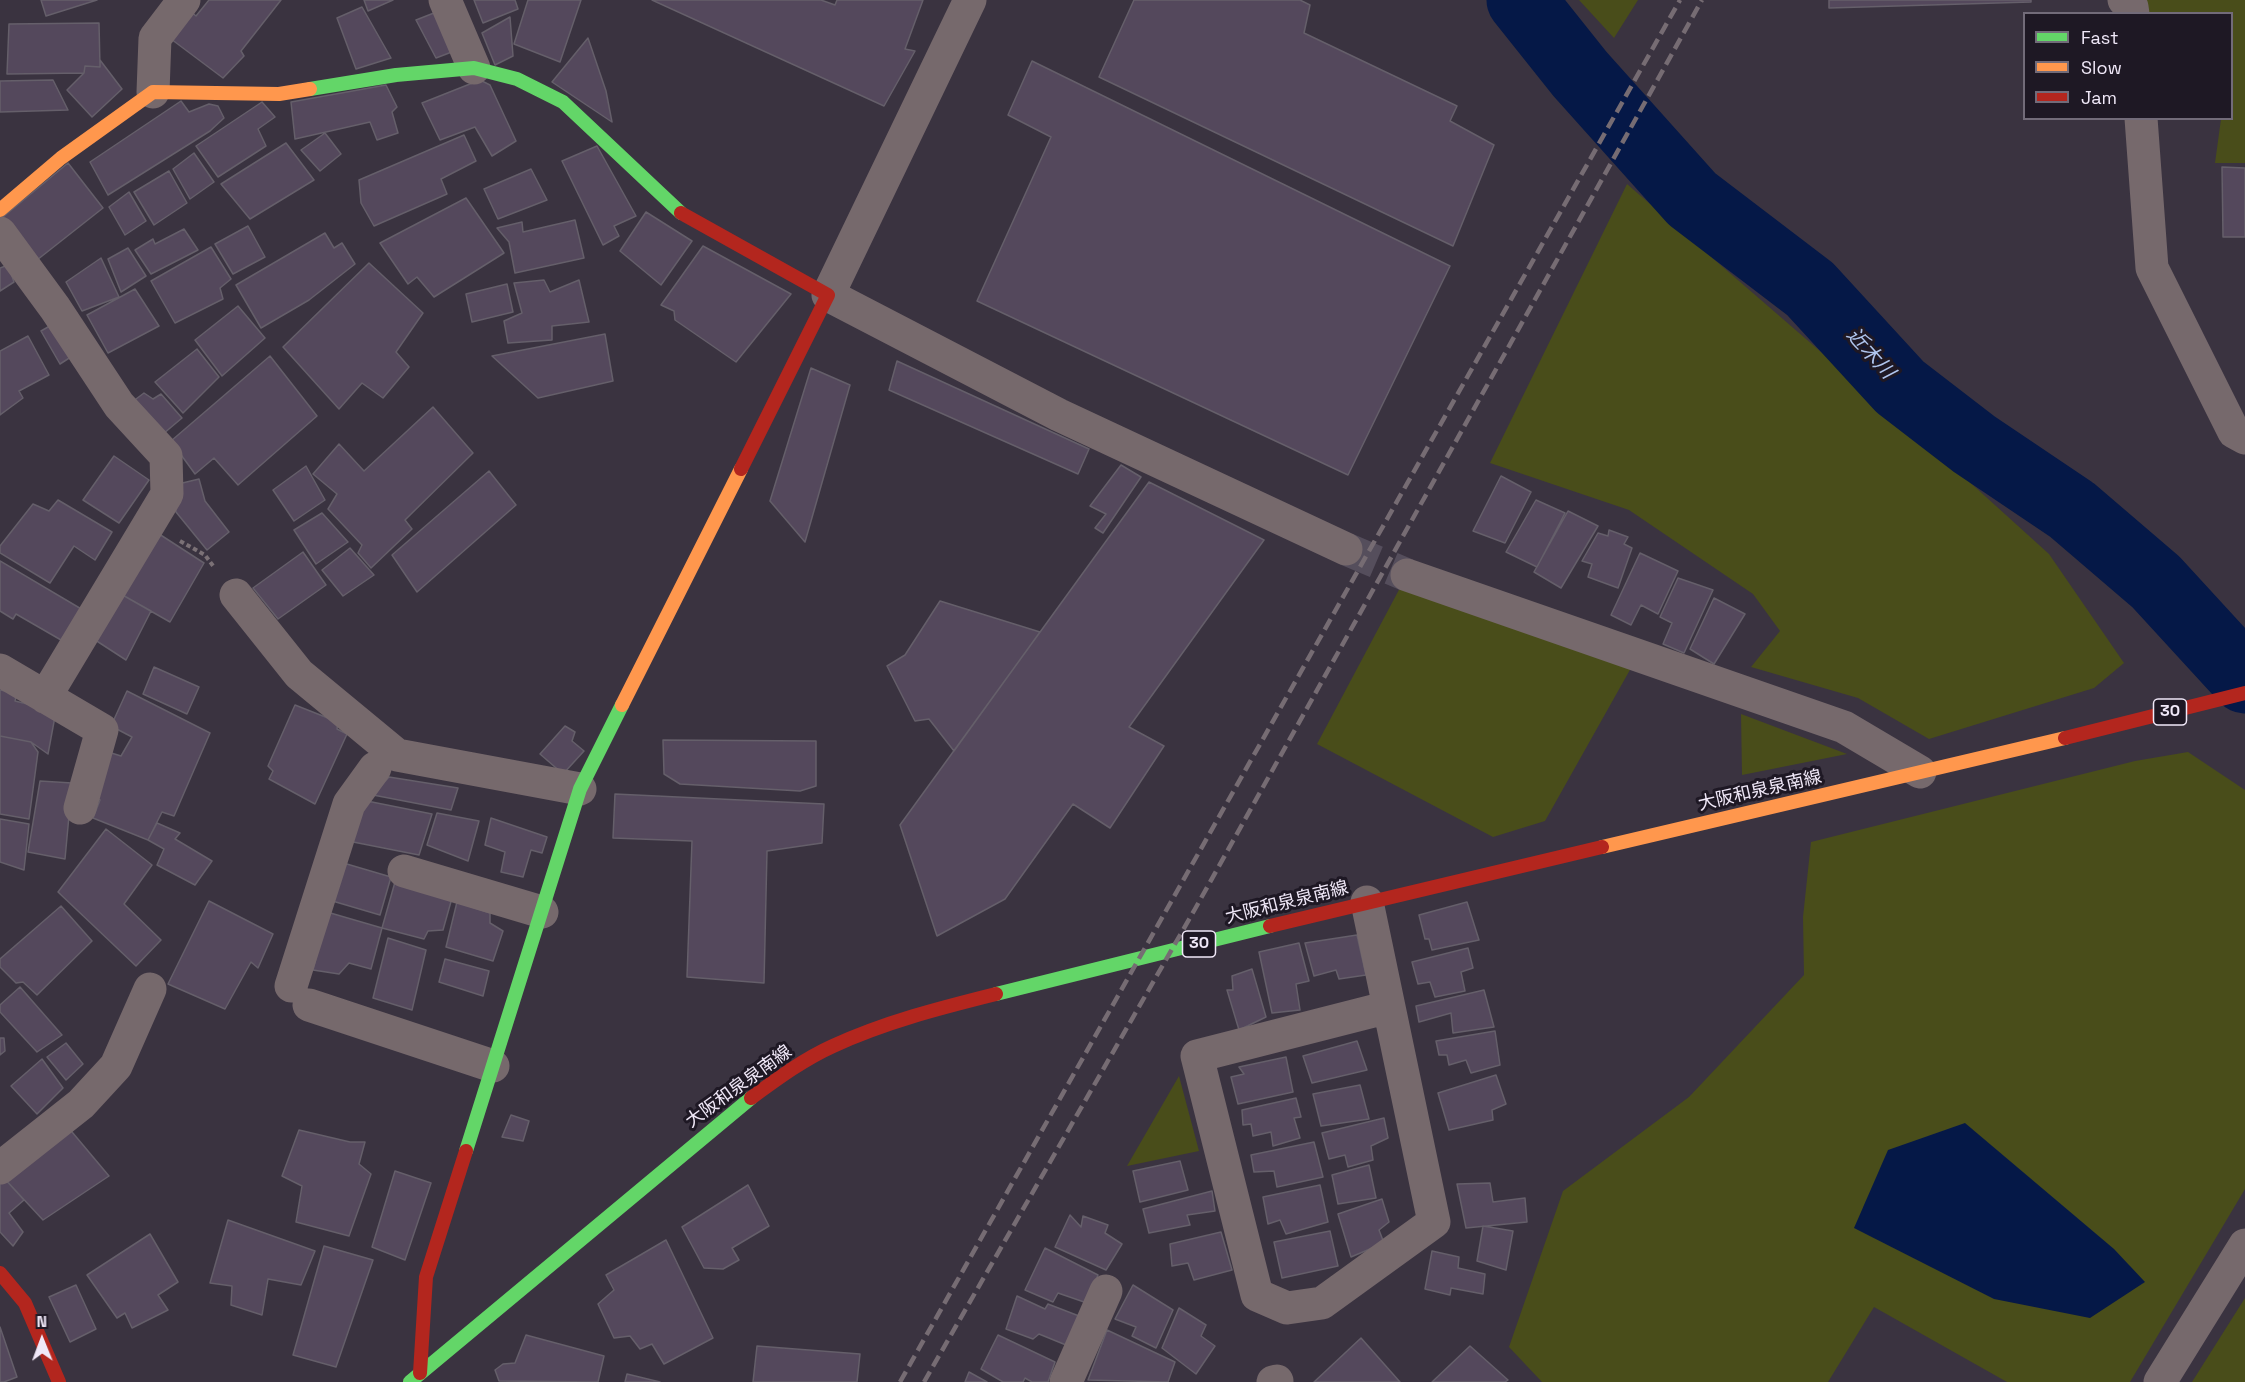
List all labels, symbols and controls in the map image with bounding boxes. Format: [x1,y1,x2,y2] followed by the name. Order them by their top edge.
[2023,12,2233,120] legend
[2081,26,2118,49] text: Fast
[2081,56,2122,79] text: Slow
[2081,86,2117,109] text: Jam
[1841,324,1899,384] water label: 近木川
[2154,699,2186,725] road number: 30
[1696,766,1824,816] street label: 大阪和泉泉南線
[1223,877,1351,929] street label: 大阪和泉泉南線
[1182,931,1216,957] road number: 30
[682,1041,796,1133] street label: 大阪和泉泉南線
[12,1310,72,1370] north arrow
[36,1311,47,1332] text: N

